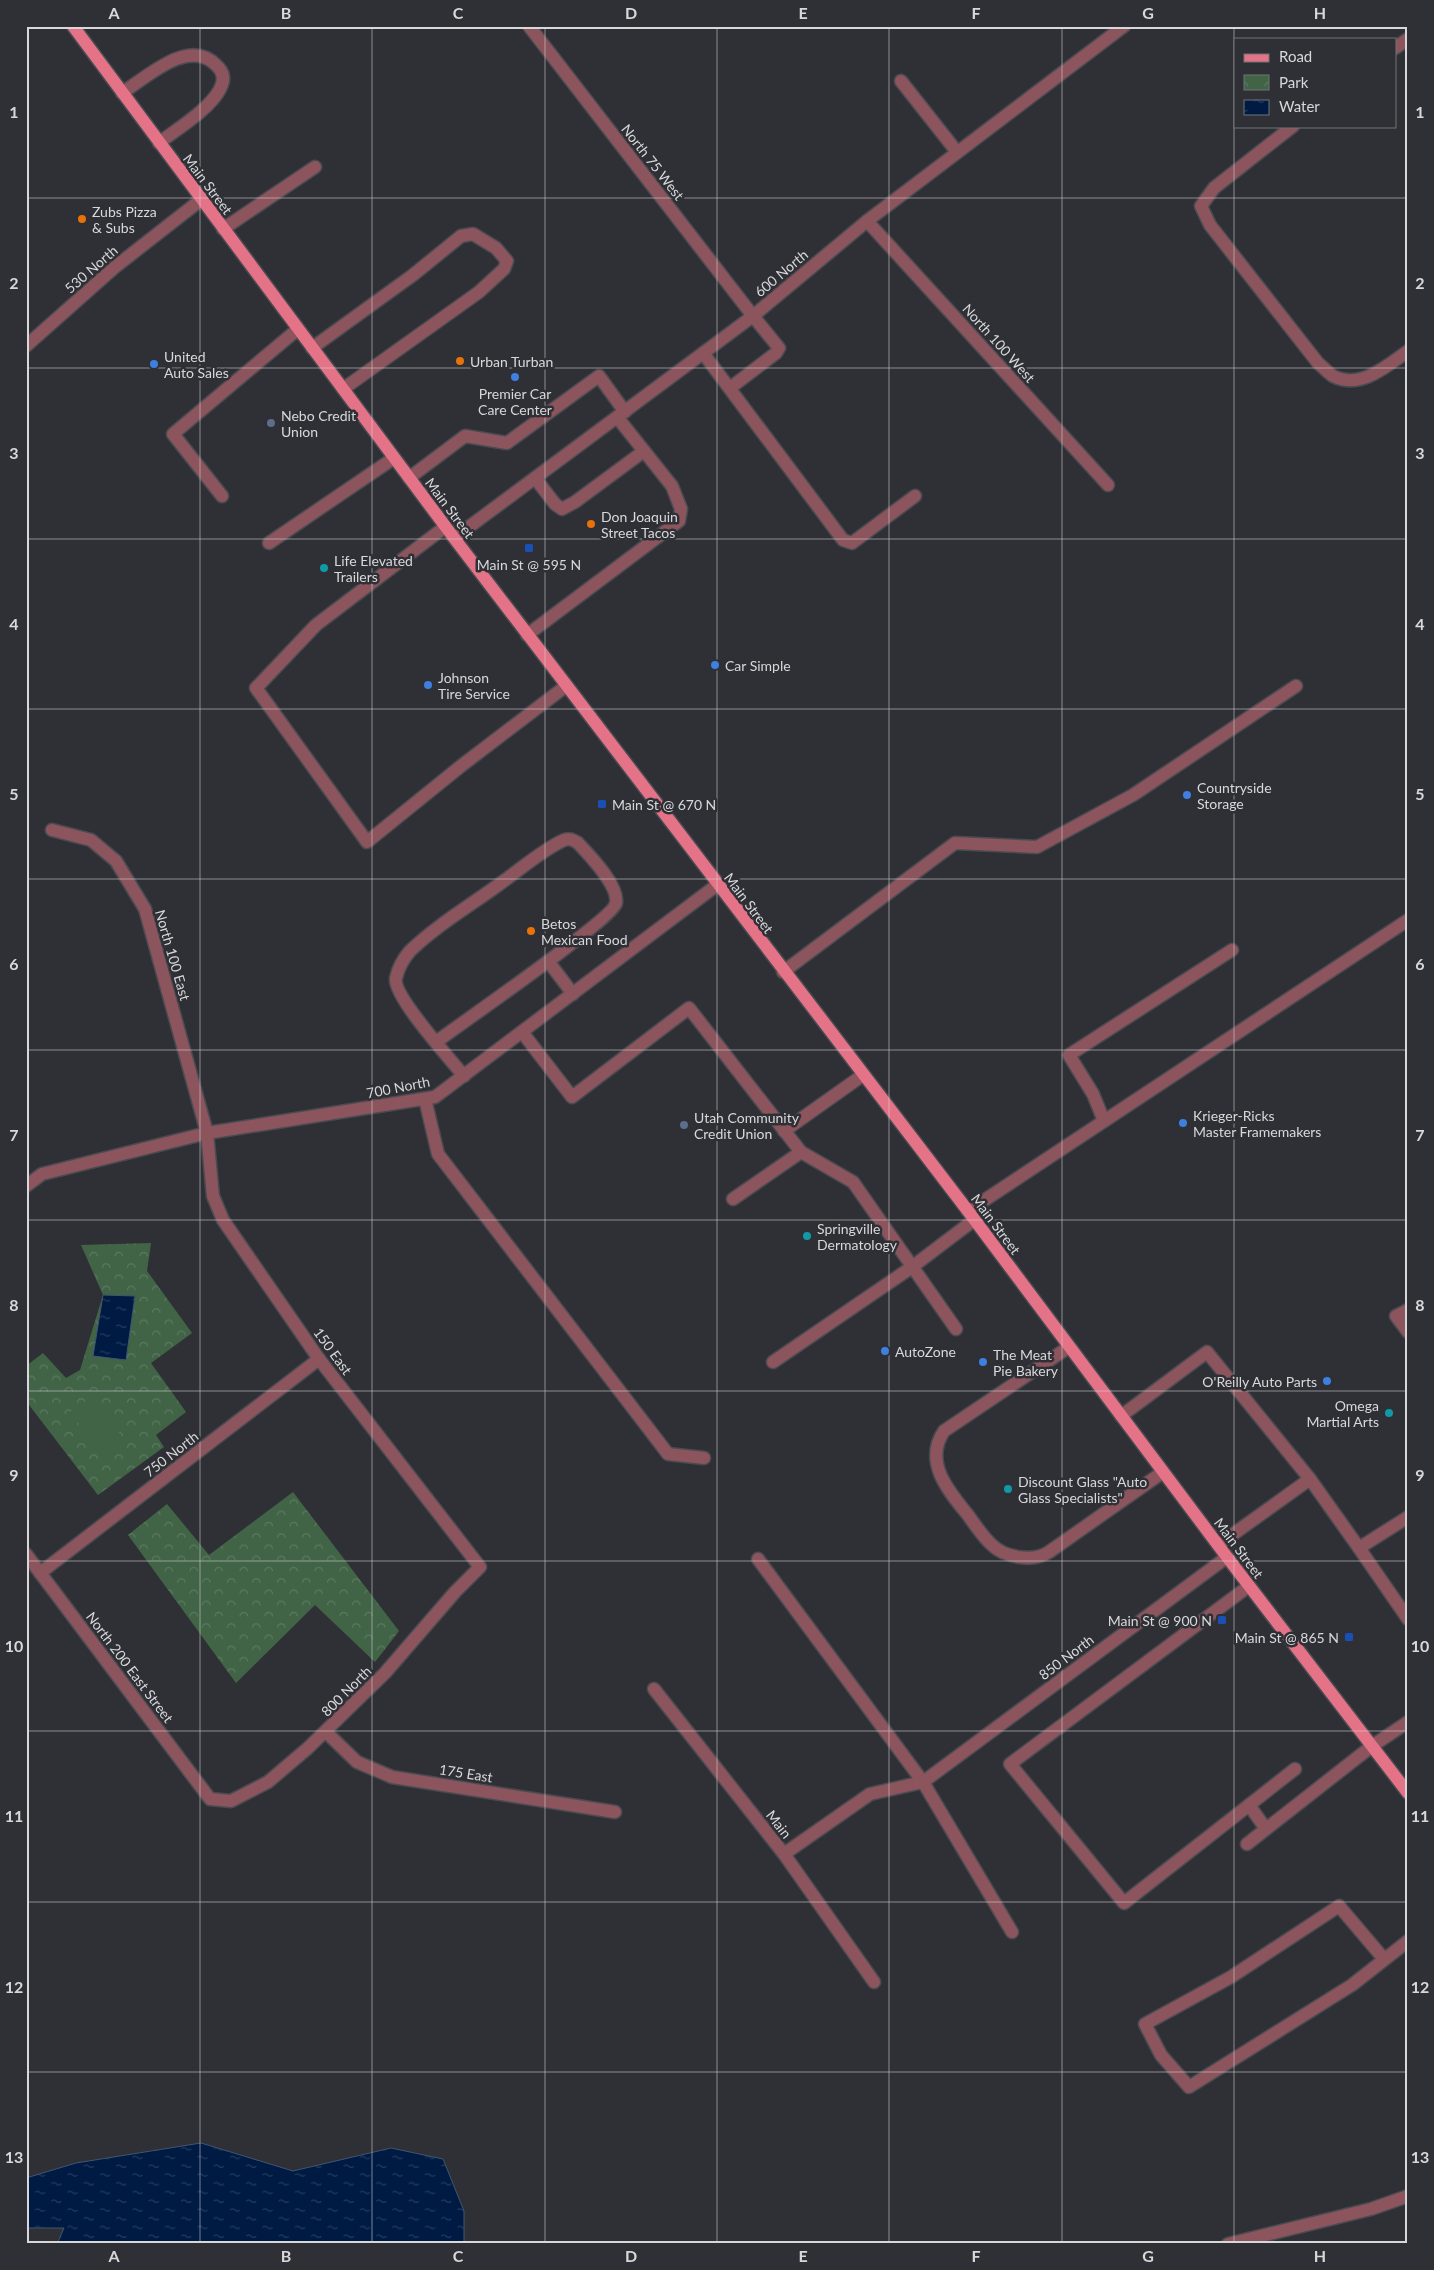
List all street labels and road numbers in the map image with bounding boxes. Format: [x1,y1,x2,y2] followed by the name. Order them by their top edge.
[618,121,688,203] street label: North 75 West
[180,150,236,218] street label: Main Street
[61,241,121,297] street label: 530 North
[751,246,811,300] street label: 600 North
[959,300,1039,386] street label: North 100 West
[422,474,478,542] street label: Main Street
[721,869,777,937] street label: Main Street
[152,908,194,1002] street label: North 100 East
[365,1073,431,1101] street label: 700 North
[968,1190,1024,1258] street label: Main Street
[310,1324,356,1378] street label: 150 East
[140,1428,202,1480] street label: 750 North
[1211,1514,1267,1582] street label: Main Street
[83,1608,177,1726] street label: North 200 East Street
[1035,1631,1097,1683] street label: 850 North
[317,1662,375,1720] street label: 800 North
[438,1760,494,1786] street label: 175 East
[763,1807,795,1841] street label: Main

